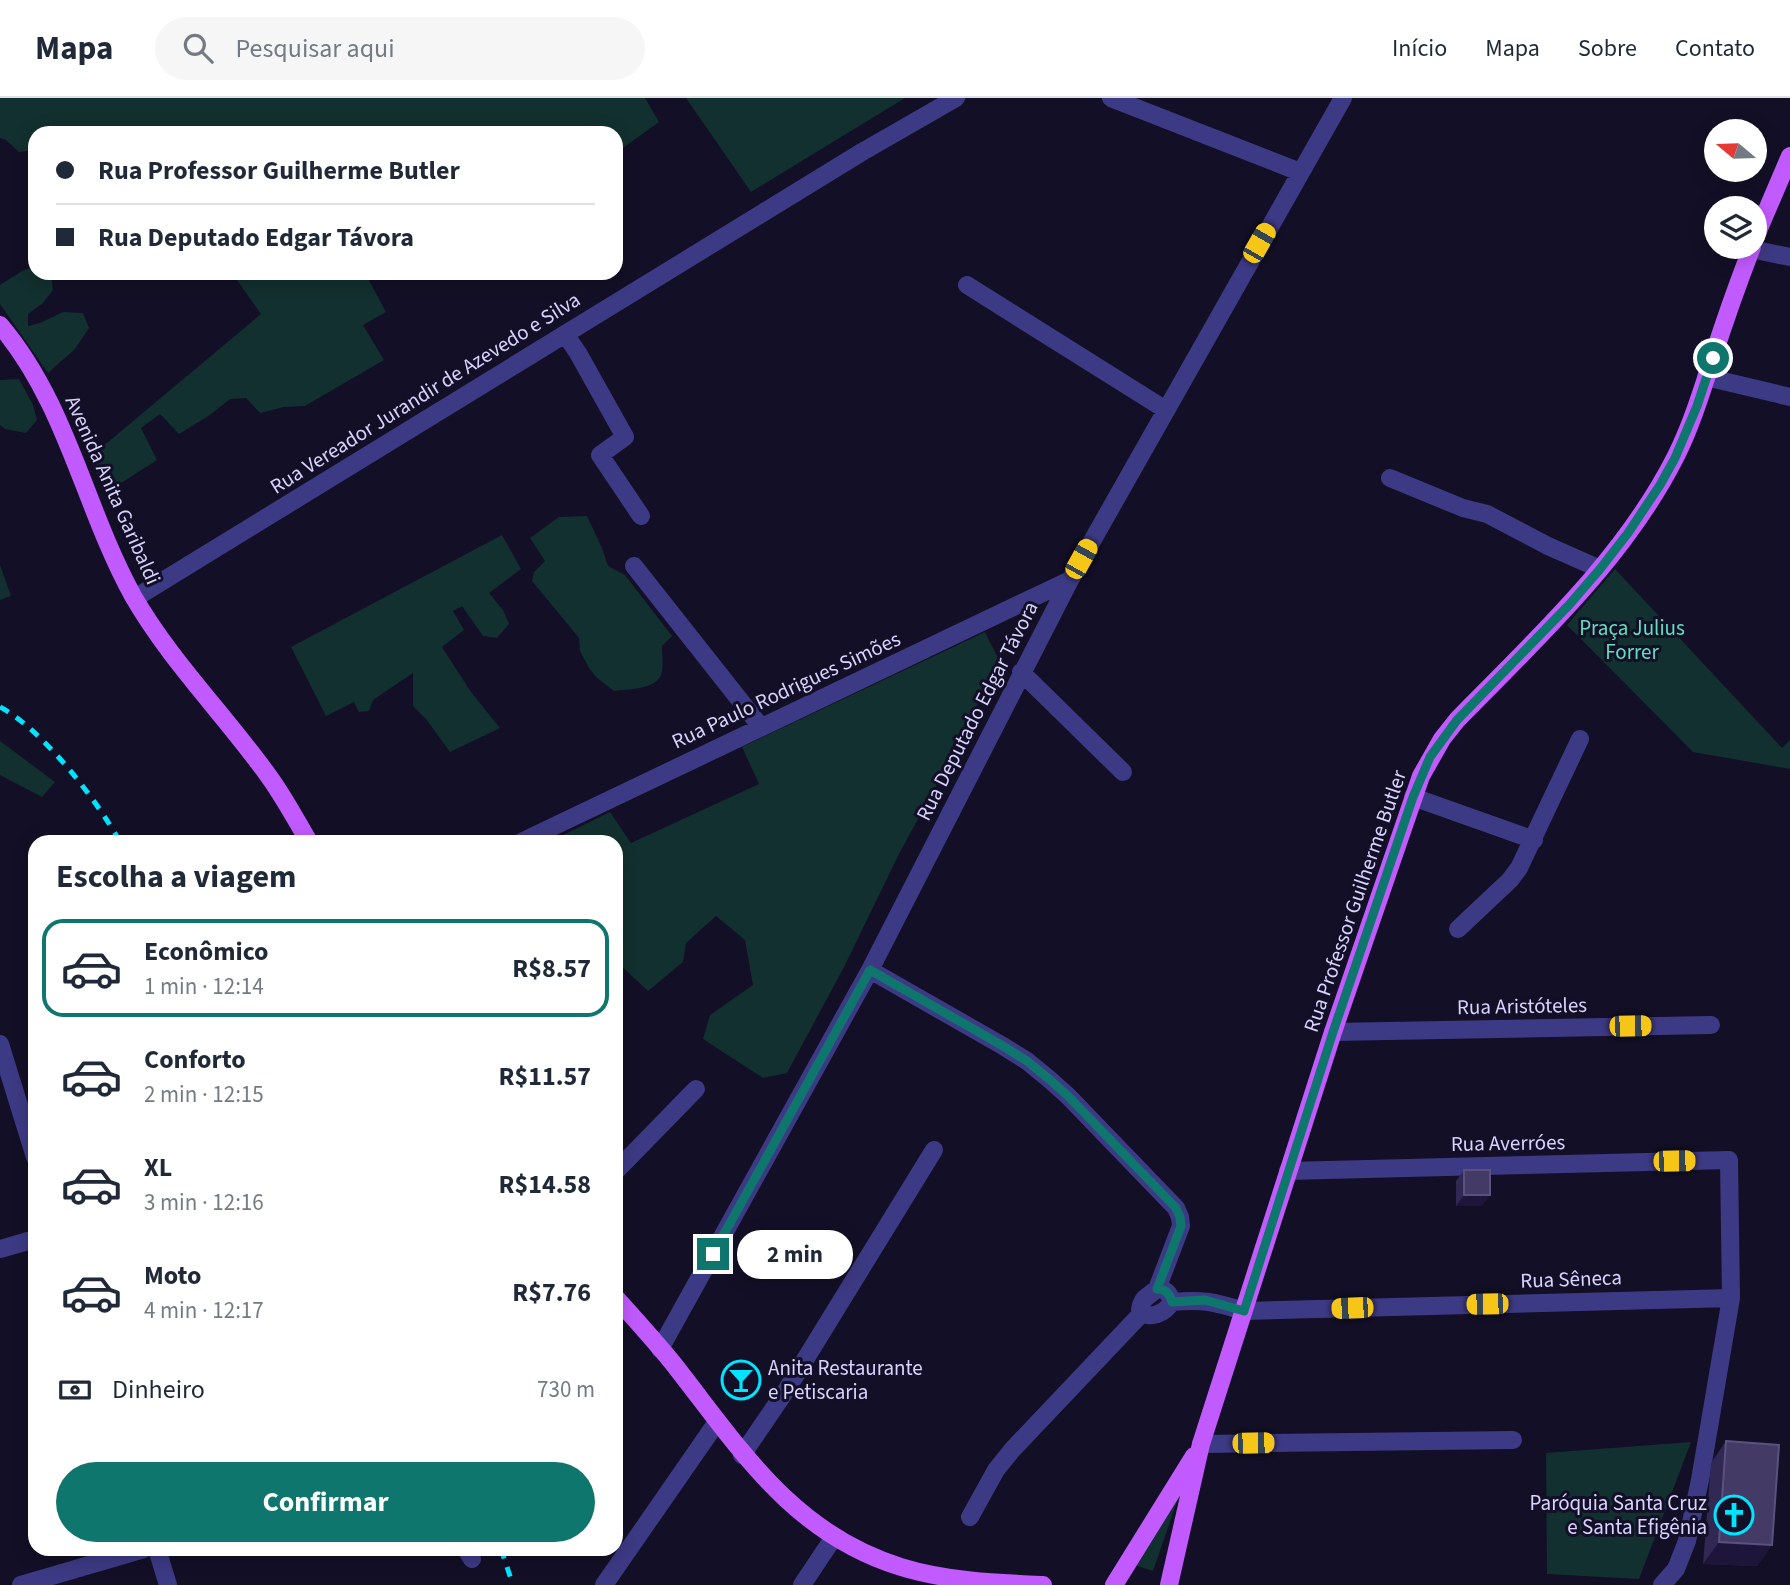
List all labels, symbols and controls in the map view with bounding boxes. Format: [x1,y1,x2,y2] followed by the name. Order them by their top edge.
[155,17,645,80] search box
[35,25,113,72] text: Mapa
[179,29,217,67] icon: search
[235,30,395,67] text: Pesquisar aqui
[1392,31,1447,66] text: Início
[1485,31,1540,66] text: Mapa
[1578,31,1637,66] text: Sobre
[1675,31,1755,66] text: Contato
[1704,119,1768,182] north arrow
[1704,119,1767,259] map controls
[98,152,460,189] text: Rua Professor Guilherme Butler
[1704,196,1767,259] button: layers
[98,219,414,256] text: Rua Deputado Edgar Távora
[1240,220,1279,266] car
[264,285,586,501] street label: Rua Vereador Jurandir de Azevedo e Silva
[1697,342,1729,374] route start
[58,391,168,589] street label: Avenida Anita Garibaldi
[1062,536,1101,582] car
[909,596,1045,826] street label: Rua Deputado Edgar Távora
[1579,613,1685,667] park label: Praça Julius Forrer
[667,624,905,756] street label: Rua Paulo Rodrigues Simões
[1296,765,1414,1036] street label: Rua Professor Guilherme Butler
[56,854,296,900] text: Escolha a viagem
[144,933,269,970] text: Econômico
[60,937,123,1000] icon: car
[512,950,591,987] text: R$8.57
[144,970,264,1003] text: 1 min · 12:14
[1457,990,1587,1022] street label: Rua Aristóteles
[1609,1015,1652,1037] car
[144,1041,246,1078] text: Conforto
[60,1045,123,1108] icon: car
[499,1058,591,1095] text: R$11.57
[144,1078,264,1111] text: 2 min · 12:15
[1450,1127,1566,1159] street label: Rua Averróes
[144,1149,172,1186] text: XL
[1653,1150,1696,1172] car
[60,1153,123,1216] icon: car
[499,1166,591,1203] text: R$14.58
[144,1186,264,1219] text: 3 min · 12:16
[738,1230,853,1278] callout: 2 min
[697,1238,729,1270] route end
[767,1238,823,1271] text: 2 min
[144,1257,201,1294] text: Moto
[60,1261,123,1324] icon: car
[1520,1262,1622,1296] street label: Rua Sêneca
[512,1274,591,1311] text: R$7.76
[1466,1293,1509,1315] car
[144,1294,264,1327] text: 4 min · 12:17
[1331,1297,1374,1319] car
[768,1353,923,1407] place label: Anita Restaurante e Petiscaria
[720,1359,762,1401] bar icon: Anita Restaurante e Petiscaria
[56,1371,94,1409] icon: cash
[112,1371,205,1408] text: Dinheiro
[537,1373,595,1406] text: 730 m
[1232,1432,1275,1454] car
[56,1462,595,1542] button: Confirmar
[1530,1488,1707,1542] place label: Paróquia Santa Cruz e Santa Efigênia
[1713,1494,1755,1536] church icon: Paróquia Santa Cruz e Santa Efigênia

